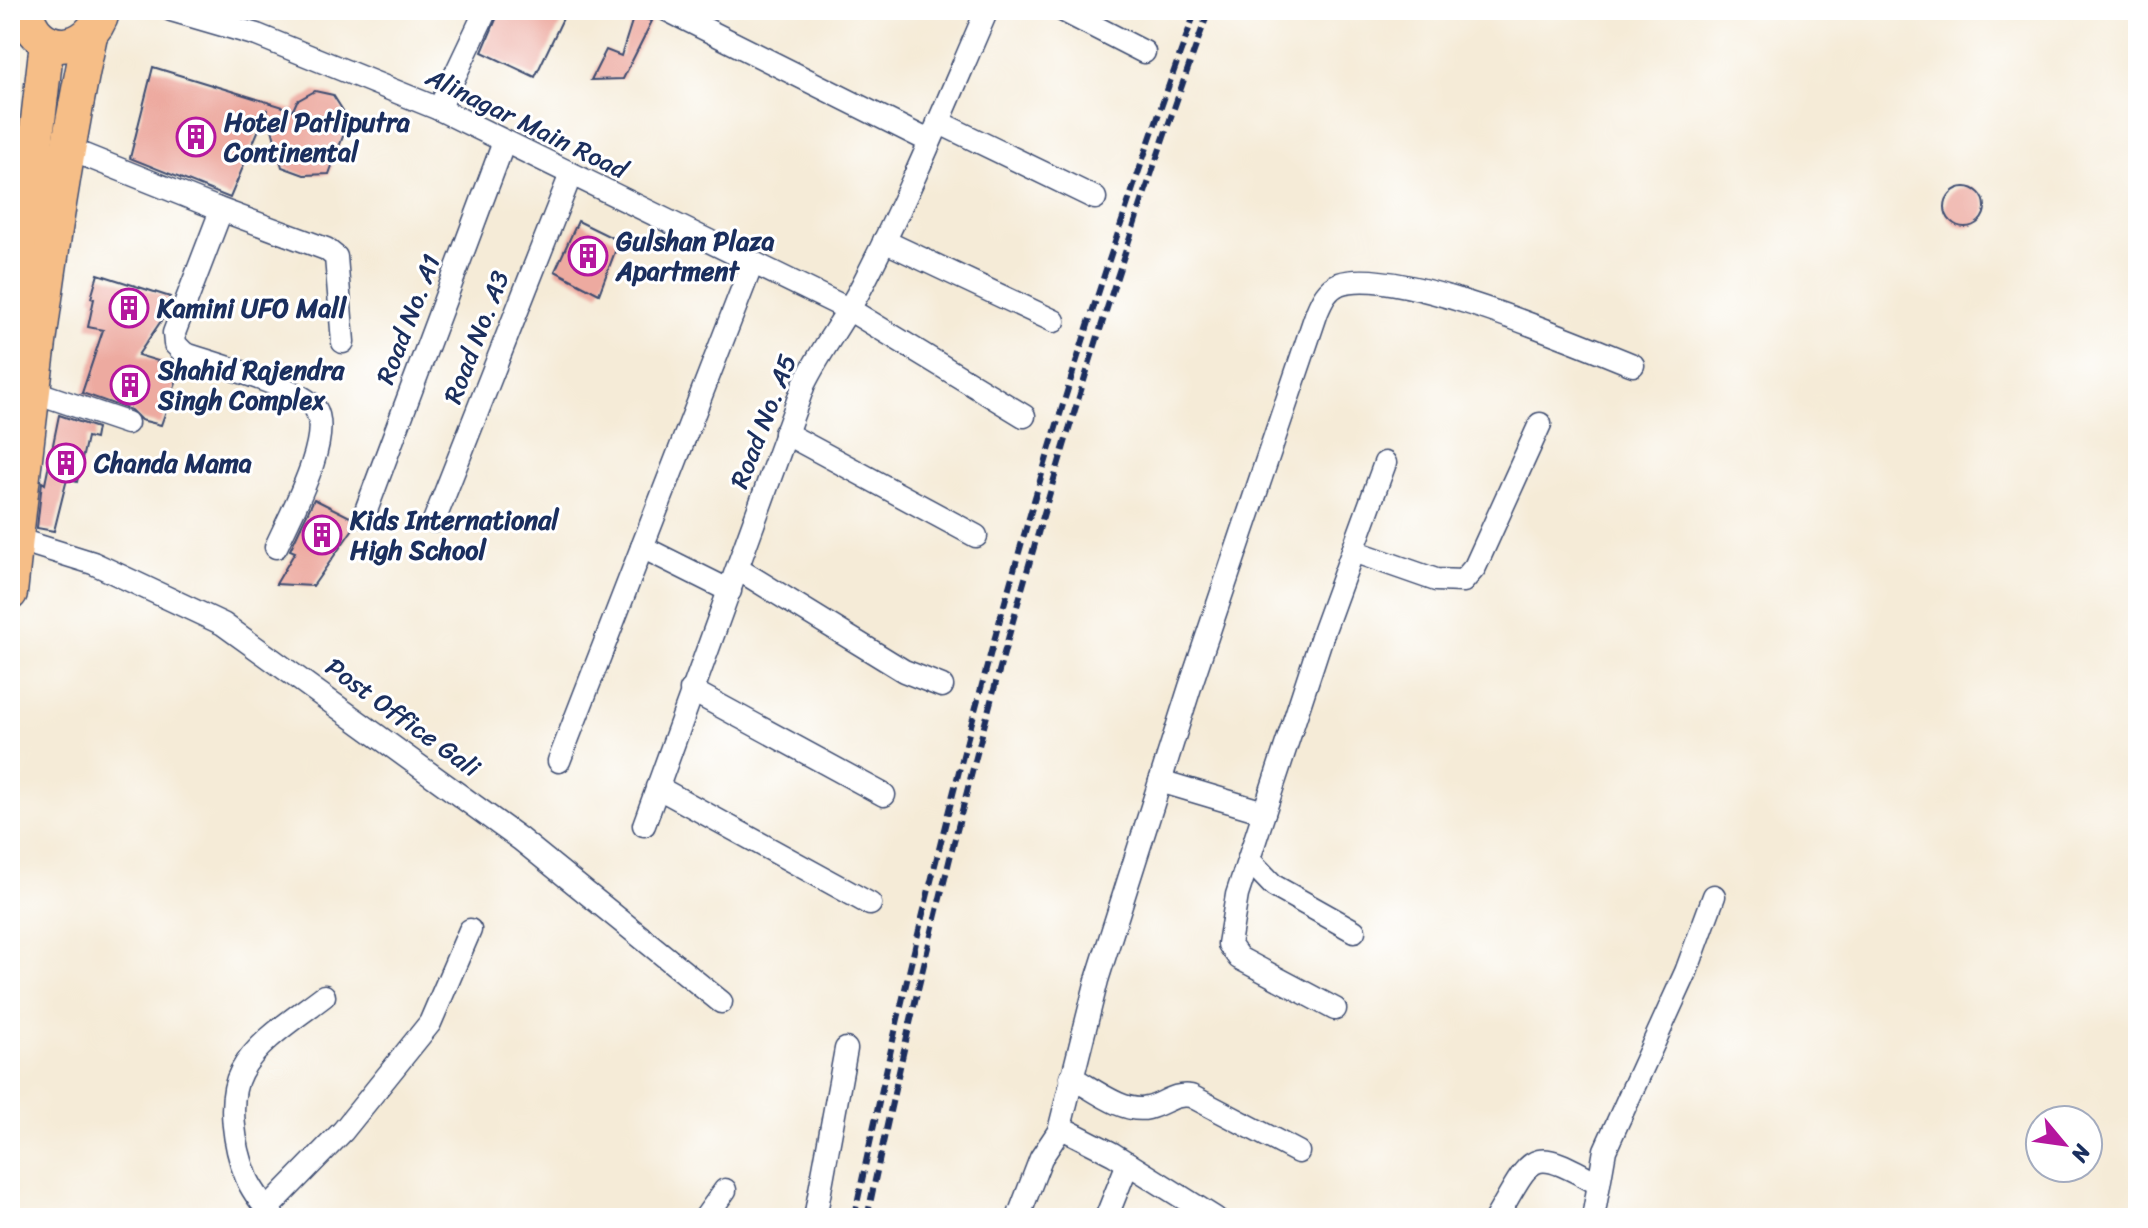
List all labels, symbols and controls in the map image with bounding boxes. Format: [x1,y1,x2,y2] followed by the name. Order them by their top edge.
[417,54,638,193] street label: Alinagar Main Road
[223,99,411,175] place label: Hotel Patliputra Continental
[175,116,217,158] building icon: Hotel Patliputra Continental
[615,218,775,294] place label: Gulshan Plaza Apartment
[567,235,609,277] building icon: Gulshan Plaza Apartment
[362,247,454,391] street label: Road No. A1
[430,264,522,410] street label: Road No. A3
[156,285,348,331] place label: Kamini UFO Mall
[108,287,150,329] building icon: Kamini UFO Mall
[157,347,345,423] place label: Shahid Rajendra Singh Complex
[716,347,810,495] street label: Road No. A5
[109,364,151,406] building icon: Shahid Rajendra Singh Complex
[93,440,252,486] place label: Chanda Mama
[45,442,87,484] building icon: Chanda Mama
[349,497,560,573] place label: Kids International High School
[301,514,343,556] building icon: Kids International High School
[315,645,491,790] street label: Post Office Gali
[2024,1104,2104,1184] north arrow
[2060,1136,2102,1170] text: N

